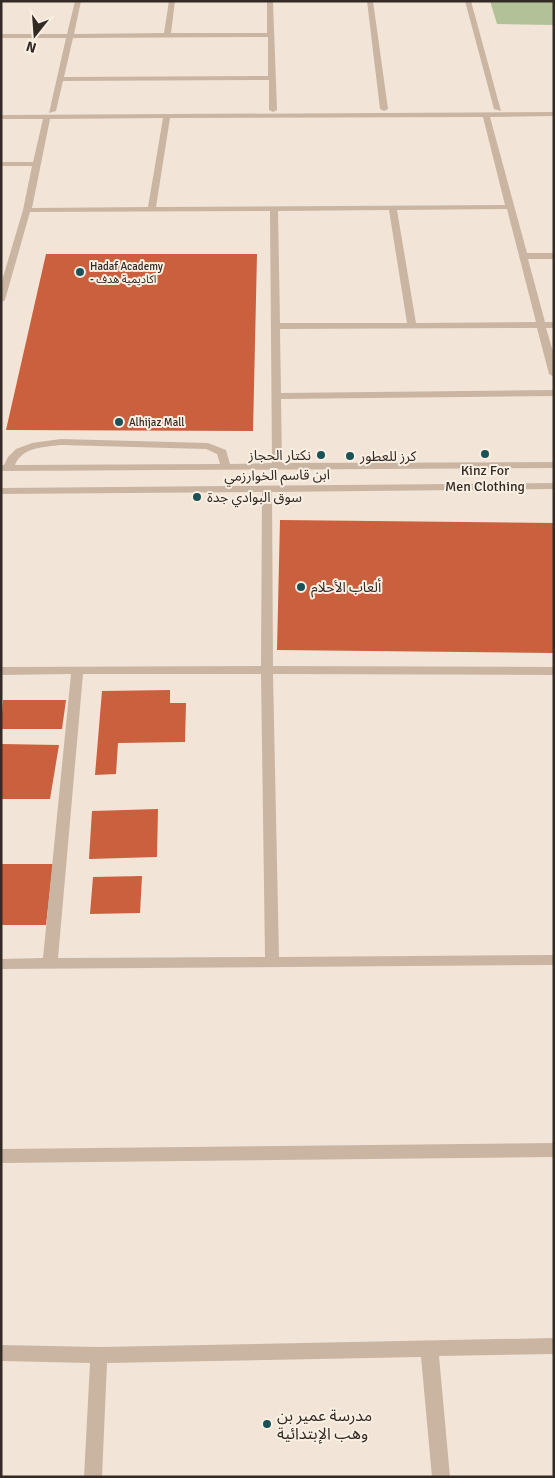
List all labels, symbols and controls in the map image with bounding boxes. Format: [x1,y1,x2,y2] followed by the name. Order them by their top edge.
[10,10,60,60] north arrow
[24,37,38,57] text: N
[90,260,164,286] place label: Hadaf Academy - اكاديمية هدف
[74,266,86,278] marker: Hadaf Academy - اكاديمية هدف
[113,416,125,428] marker: Alhijaz Mall
[129,416,185,429] place label: Alhijaz Mall
[248,447,311,464] place label: نكتار الحجاز
[359,448,417,465] place label: كرز للعطور
[479,448,491,460] marker: Kinz For Men Clothing
[315,449,327,461] marker: نكتار الحجاز
[344,450,356,462] marker: كرز للعطور
[445,462,525,495] place label: Kinz For Men Clothing
[224,466,330,487] street label: ابن قاسم الخوارزمي
[207,489,302,508] place label: سوق البوادي جدة
[191,491,203,503] marker: سوق البوادي جدة
[311,578,382,598] place label: ألعاب الأحلام
[295,581,307,593] marker: ألعاب الأحلام
[277,1406,372,1444] place label: مدرسة عمير بن وهب الإبتدائية
[261,1418,273,1430] marker: مدرسة عمير بن وهب الإبتدائية

